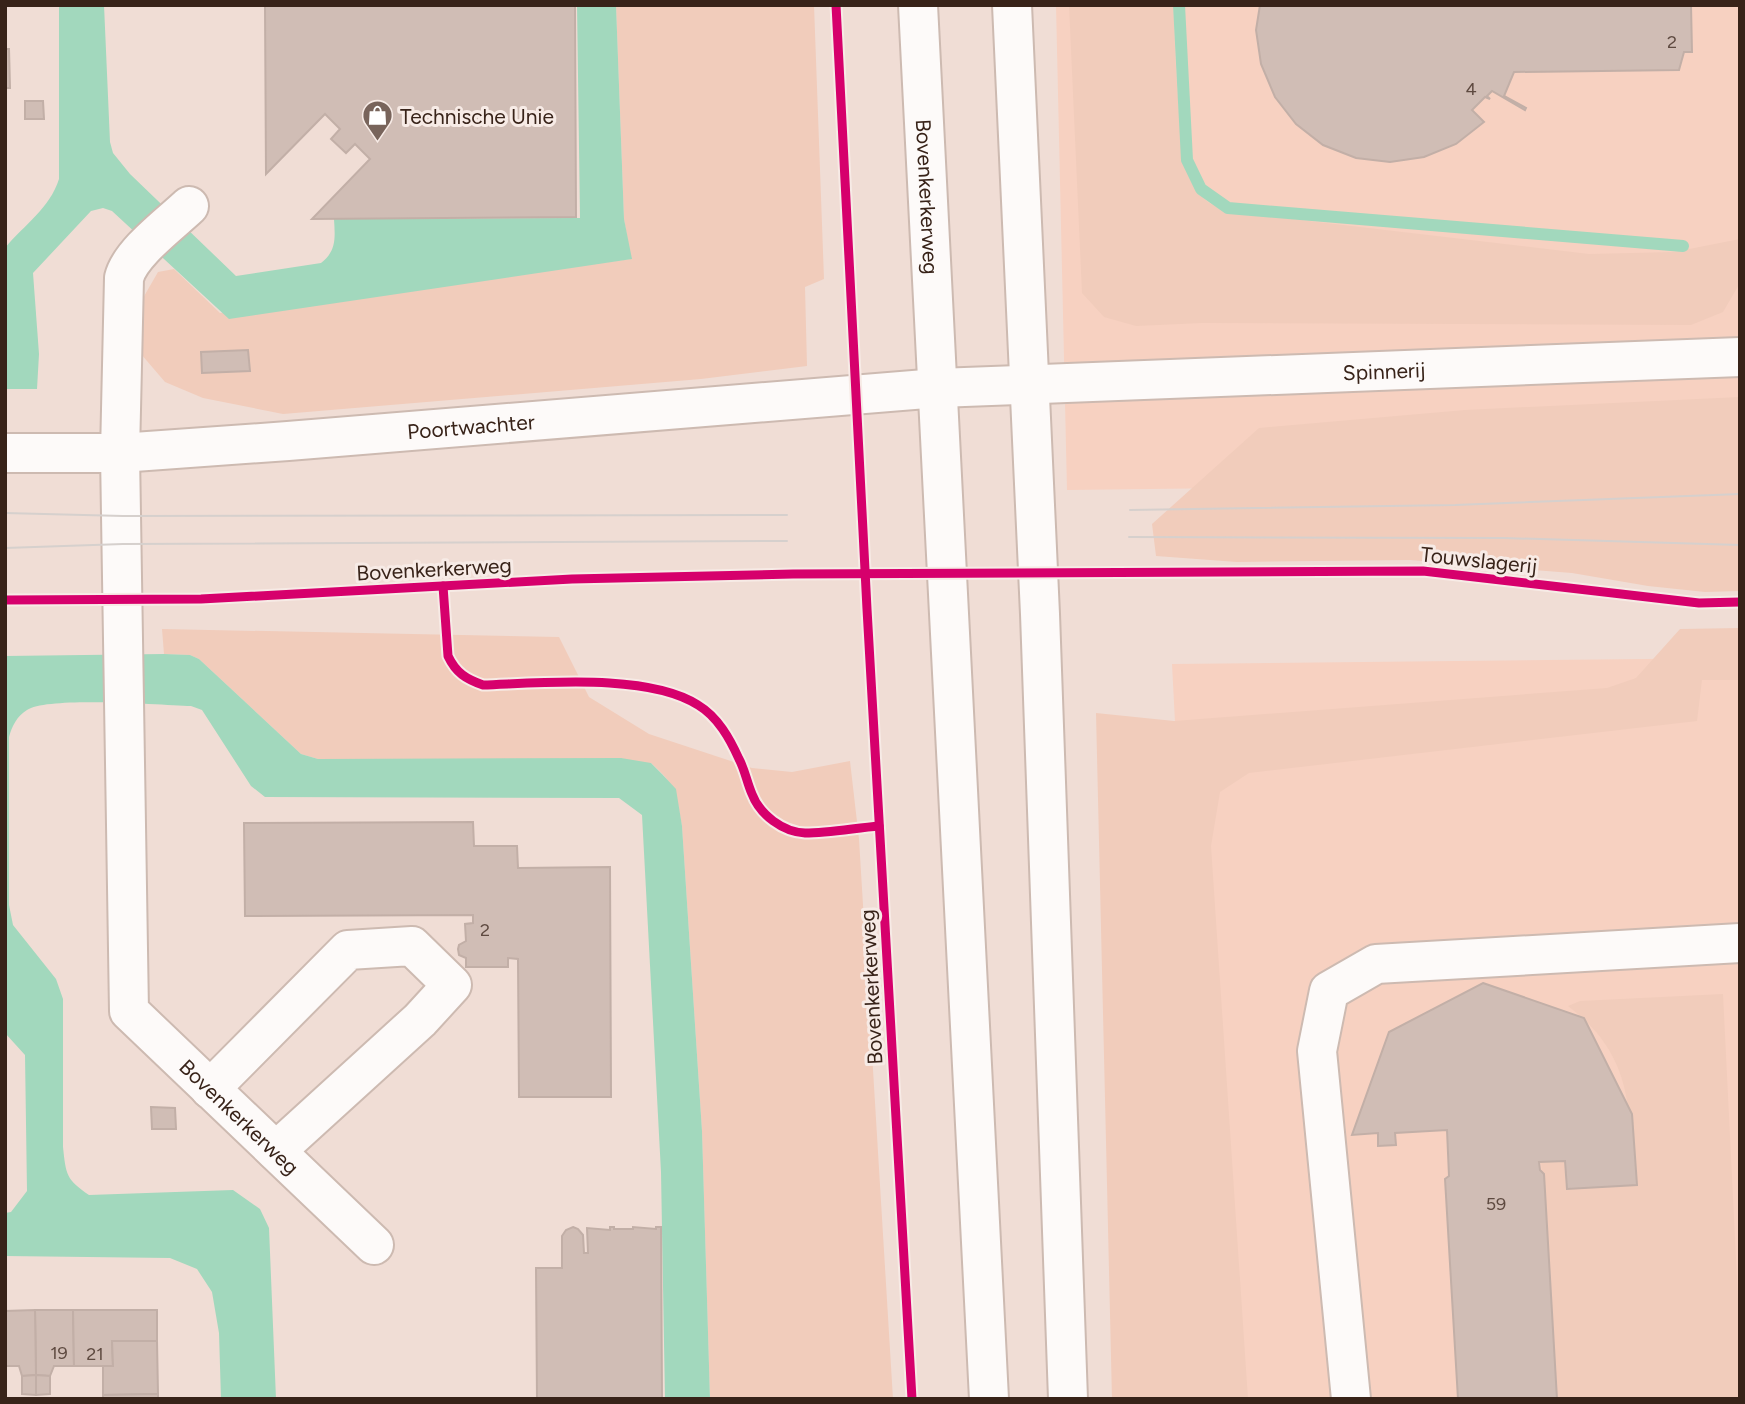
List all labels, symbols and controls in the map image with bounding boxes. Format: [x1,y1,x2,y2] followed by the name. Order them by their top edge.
[1667,31,1677,53] house number: 2
[1465,78,1477,100] house number: 4
[360,99,394,143] shop icon: Technische Unie
[400,104,554,129] place label: Technische Unie
[911,118,944,275] street label: Bovenkerkerweg
[1342,357,1426,385] street label: Spinnerij
[406,408,536,444] street label: Poortwachter
[1419,541,1539,579] street label: Touwslagerij
[356,552,512,586] street label: Bovenkerkerweg
[854,909,888,1065] street label: Bovenkerkerweg
[480,919,490,941] house number: 2
[175,1054,304,1179] street label: Bovenkerkerweg
[1486,1193,1506,1215] house number: 59
[50,1342,68,1364] house number: 19
[86,1343,104,1365] house number: 21

